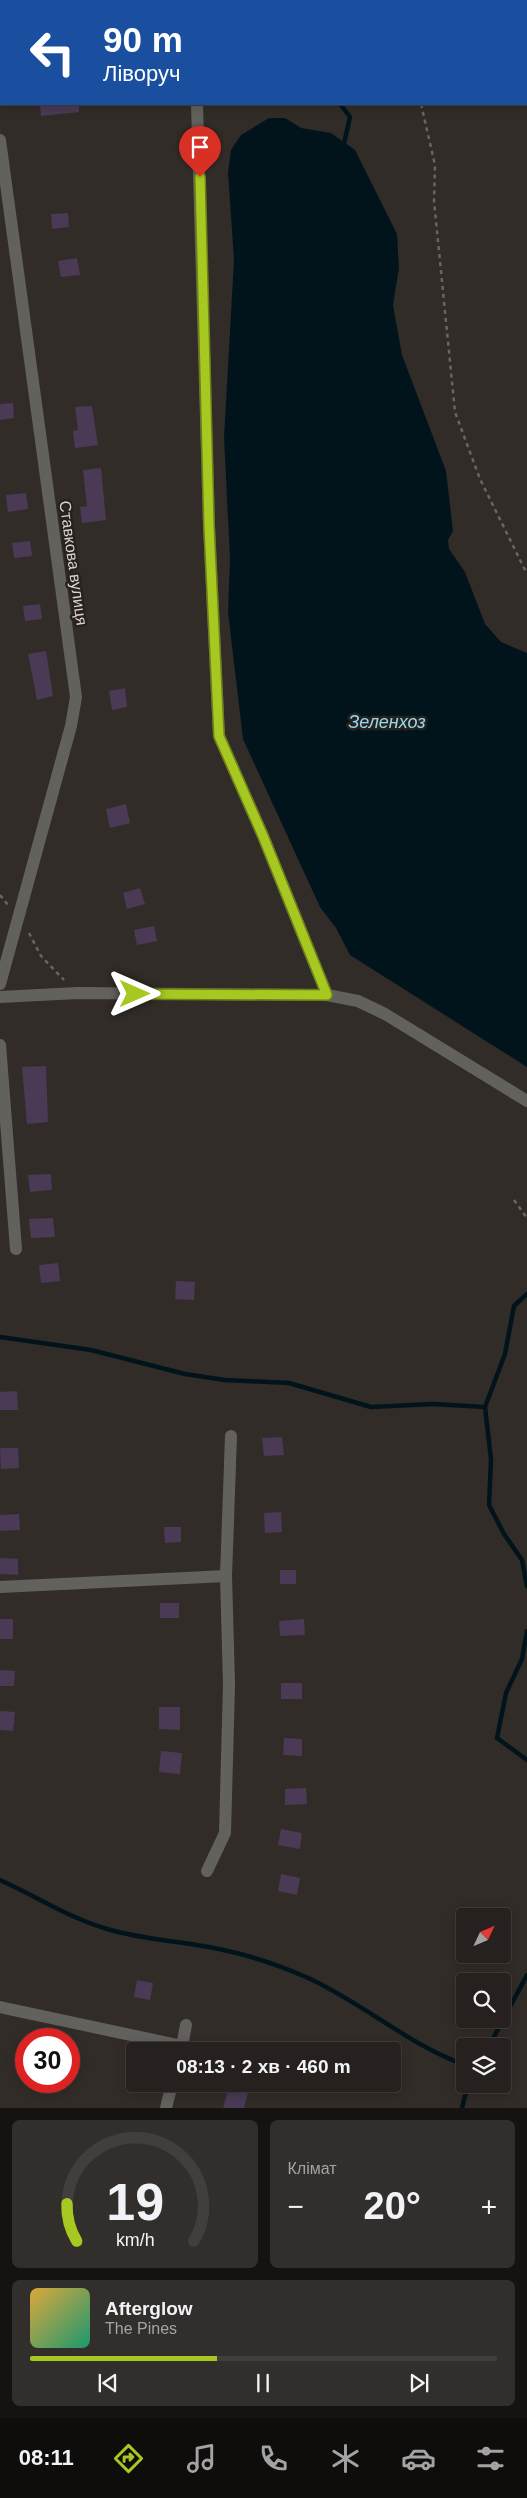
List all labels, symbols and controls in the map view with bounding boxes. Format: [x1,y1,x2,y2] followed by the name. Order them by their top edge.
[20,20,85,85] icon: left
[103,20,183,59] text: 90 m
[103,61,180,86] text: Ліворуч
[179,126,221,177] pin
[186,133,214,161] icon: arrive
[56,500,91,627] street label: Ставкова вулиця
[348,712,426,732] water label: Зеленхоз
[108,967,160,1019] position arrow
[456,1908,511,1962] north arrow
[456,1908,511,2093] map controls
[456,1973,511,2028] button: search
[15,2028,80,2093] speed limit sign: 30
[456,2038,511,2093] button: layers
[176,2056,351,2077] text: 08:13 · 2 хв · 460 m
[288,2160,337,2177] text: Клімат
[106,2173,164,2231] text: 19
[364,2185,421,2227] text: 20°
[288,2191,304,2222] text: −
[481,2191,497,2222] text: +
[115,2230,154,2250] text: km/h
[105,2298,193,2319] text: Afterglow
[105,2320,177,2337] text: The Pines
[94,2369,122,2397] icon: previous
[249,2369,277,2397] icon: pause
[405,2369,433,2397] icon: next
[111,2441,146,2476] icon: directions
[184,2441,219,2476] icon: music
[256,2441,291,2476] icon: phone
[328,2441,363,2476] icon: climate
[401,2441,436,2476] icon: car
[473,2441,508,2476] icon: filters
[19,2445,74,2470] text: 08:11

